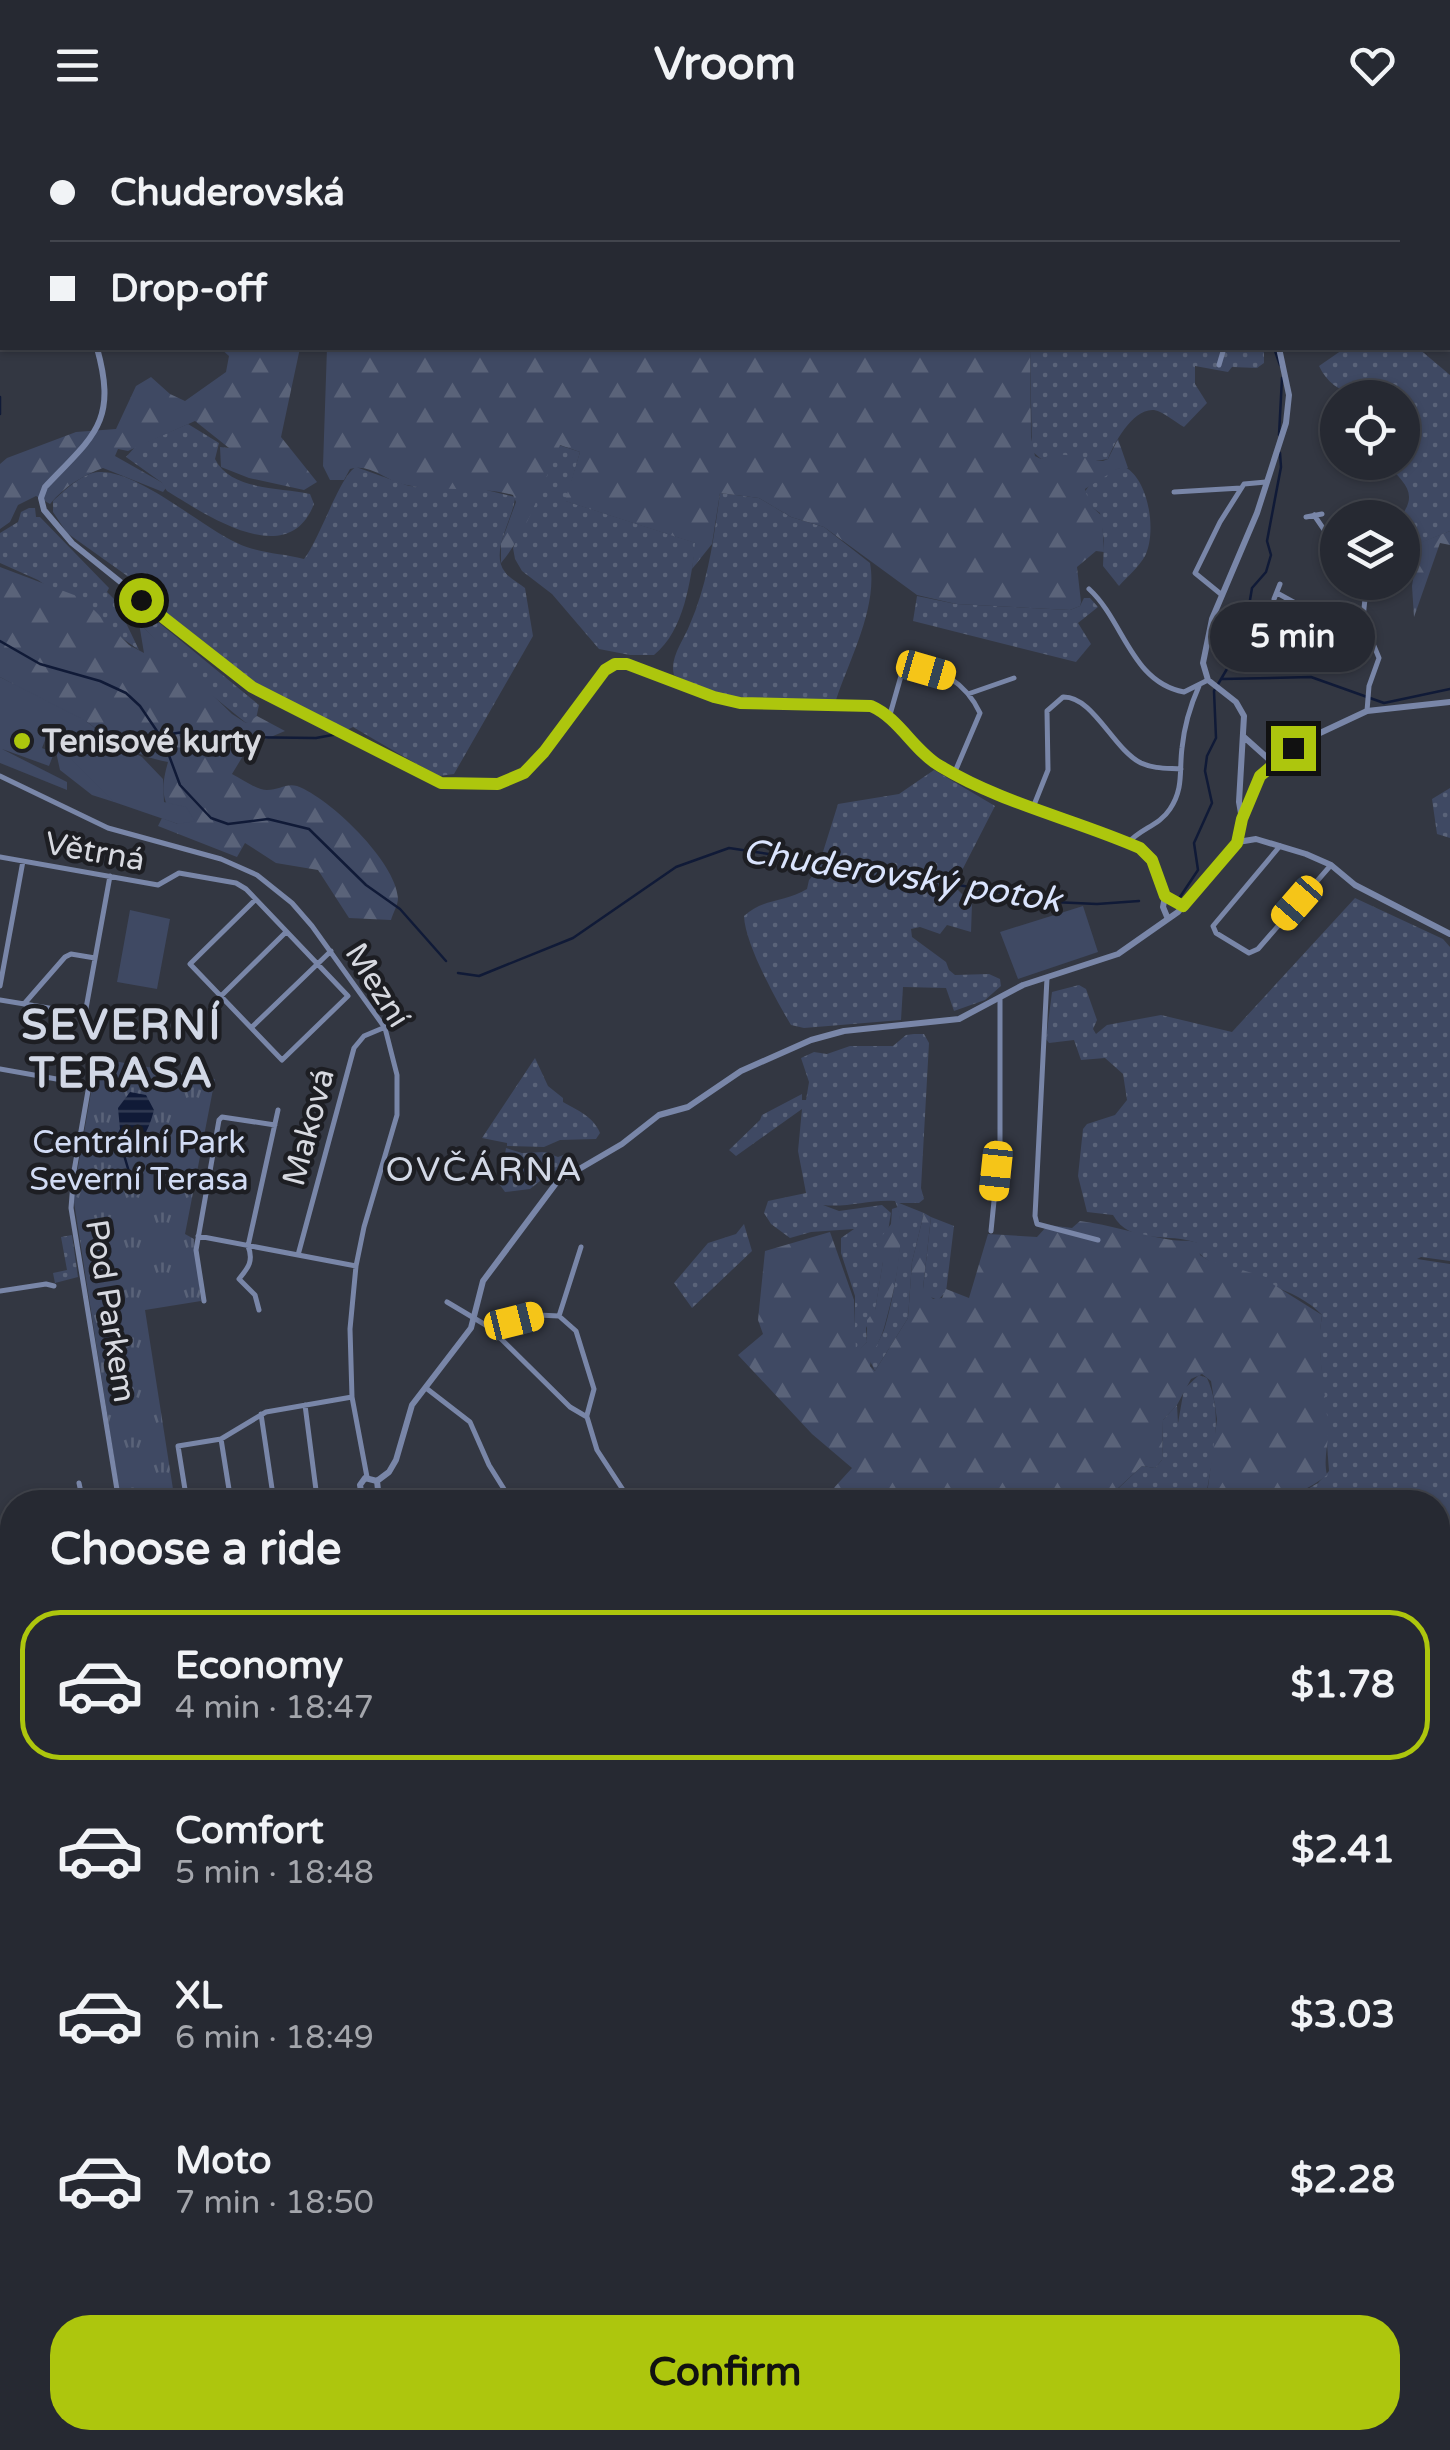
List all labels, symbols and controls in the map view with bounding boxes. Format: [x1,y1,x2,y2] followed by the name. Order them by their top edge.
[50,38,105,93] icon: menu
[654,38,796,92] text: Vroom
[1345,38,1400,93] icon: heart
[110,170,345,216] text: Chuderovská
[110,266,267,312] text: Drop-off
[1320,380,1420,600] map controls
[1320,380,1420,480] button: locate
[1320,500,1420,600] button: layers
[119,578,164,623] route start
[1210,603,1376,673] callout: 5 min
[1250,618,1335,656] text: 5 min
[893,647,959,693] car
[41,723,261,761] place label: Tenisové kurty
[1271,726,1316,771] route end
[11,730,33,752] marker: Tenisové kurty
[42,825,148,879] street label: Větrná
[740,830,1067,922] water label: Chuderovský potok
[1266,871,1328,935] car
[337,936,418,1035] street label: Mezní
[21,1000,223,1099] district label: SEVERNÍ TERASA
[275,1064,343,1190] street label: Maková
[29,1124,249,1199] park label: Centrální Park Severní Terasa
[978,1140,1014,1202] car
[386,1149,584,1191] district label: OVČÁRNA
[77,1217,143,1405] street label: Pod Parkem
[481,1299,547,1343] car
[50,1523,341,1577] text: Choose a ride
[55,1640,145,1730] icon: car
[175,1643,343,1689] text: Economy
[1290,1662,1395,1708] text: $1.78
[175,1689,374,1727] text: 4 min · 18:47
[55,1805,145,1895] icon: car
[175,1808,324,1854] text: Comfort
[1291,1827,1395,1873] text: $2.41
[175,1854,374,1892] text: 5 min · 18:48
[55,1970,145,2060] icon: car
[175,1973,222,2019] text: XL
[1290,1992,1395,2038] text: $3.03
[175,2019,374,2057] text: 6 min · 18:49
[55,2135,145,2225] icon: car
[175,2138,271,2184] text: Moto
[1290,2157,1395,2203] text: $2.28
[175,2184,374,2222] text: 7 min · 18:50
[50,2315,1400,2430] button: Confirm

